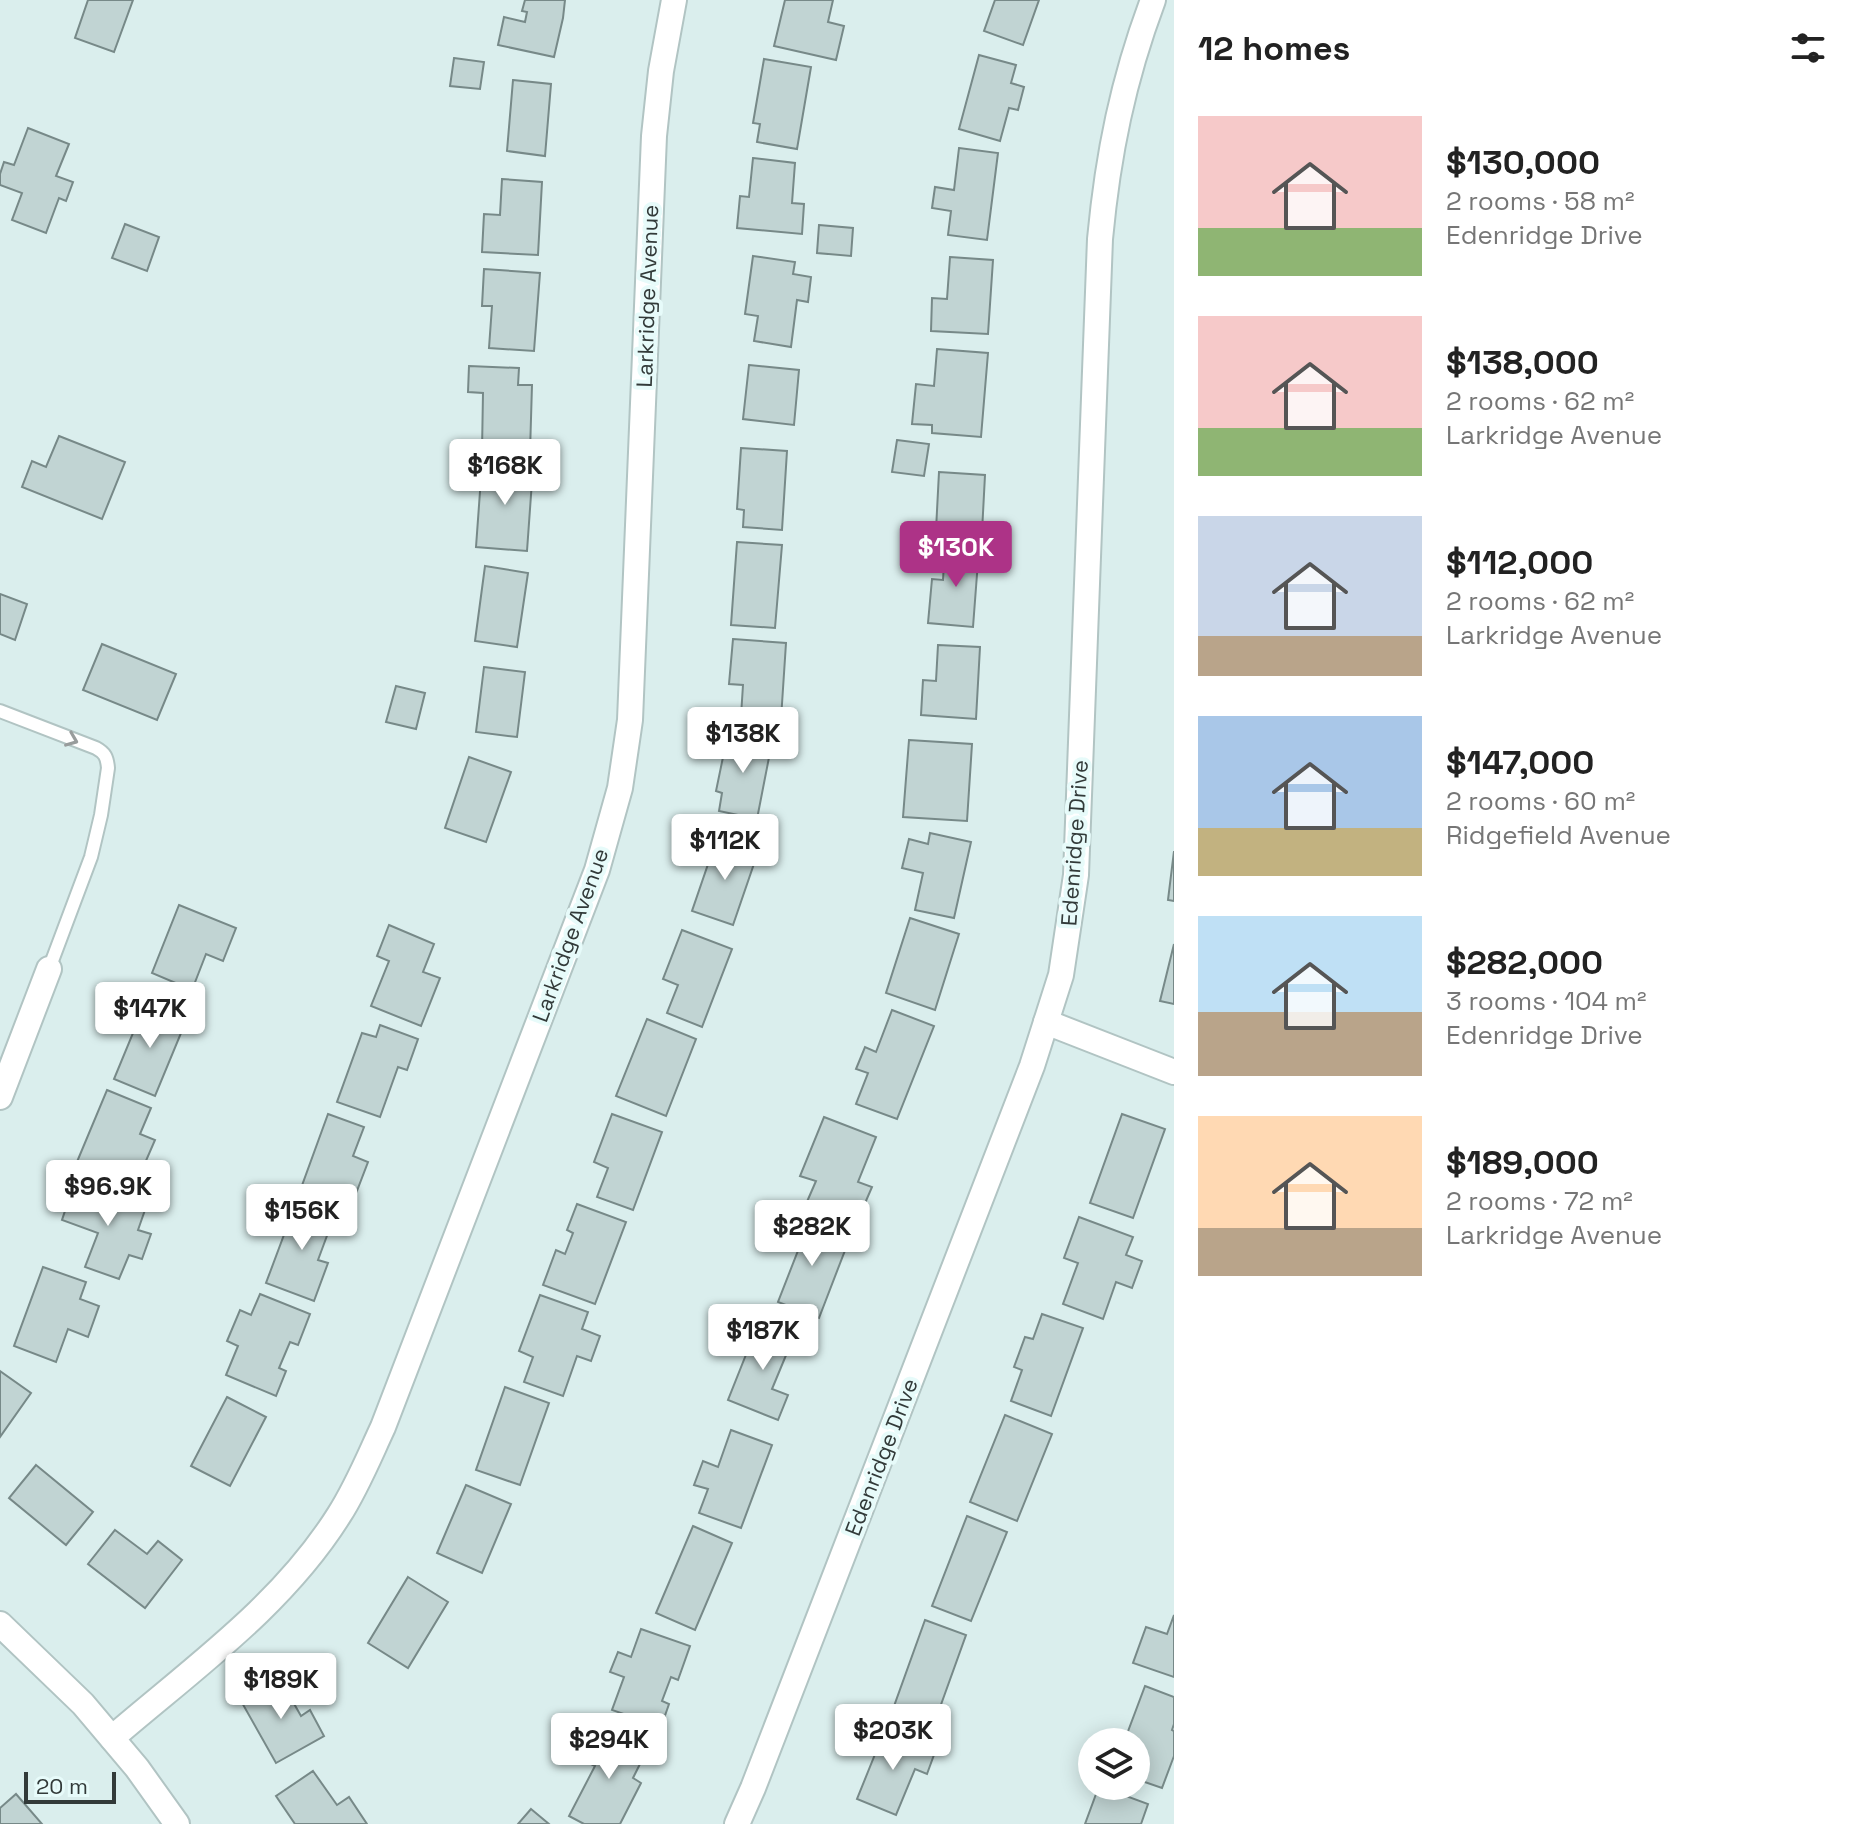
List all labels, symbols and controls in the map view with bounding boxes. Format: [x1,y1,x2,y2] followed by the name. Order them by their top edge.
[1786,26,1830,70] icon: filters
[1198,27,1350,70] text: 12 homes
[1446,141,1600,184] text: $130,000
[1262,148,1358,244] icon: home
[1446,184,1634,218] text: 2 rooms · 58 m²
[630,204,664,388] street label: Larkridge Avenue
[1446,218,1643,252] text: Edenridge Drive
[1446,341,1599,384] text: $138,000
[1262,348,1358,444] icon: home
[1446,384,1634,418] text: 2 rooms · 62 m²
[1446,418,1662,452] text: Larkridge Avenue
[449,439,561,507] pin: $168K
[467,448,543,482] text: $168K
[900,521,1012,589] pin: $130K
[918,530,994,564] text: $130K
[1446,541,1593,584] text: $112,000
[1262,548,1358,644] icon: home
[1446,584,1634,618] text: 2 rooms · 62 m²
[1446,618,1662,652] text: Larkridge Avenue
[687,707,799,775] pin: $138K
[705,716,781,750] text: $138K
[65,730,79,746] one-way arrow
[1446,741,1594,784] text: $147,000
[1262,748,1358,844] icon: home
[1054,759,1094,927] street label: Edenridge Drive
[1446,784,1635,818] text: 2 rooms · 60 m²
[669,814,781,882] pin: $112K
[1446,818,1671,852] text: Ridgefield Avenue
[690,823,760,857] text: $112K
[526,844,614,1026] street label: Larkridge Avenue
[1446,941,1603,984] text: $282,000
[1262,948,1358,1044] icon: home
[94,982,206,1050] pin: $147K
[1446,984,1647,1018] text: 3 rooms · 104 m²
[113,991,187,1025] text: $147K
[1446,1018,1643,1052] text: Edenridge Drive
[1446,1141,1599,1184] text: $189,000
[1262,1148,1358,1244] icon: home
[43,1160,173,1228] pin: $96.9K
[64,1169,152,1203] text: $96.9K
[246,1184,358,1252] pin: $156K
[1446,1184,1633,1218] text: 2 rooms · 72 m²
[264,1193,340,1227] text: $156K
[756,1200,868,1268] pin: $282K
[773,1209,851,1243] text: $282K
[1446,1218,1662,1252] text: Larkridge Avenue
[707,1304,819,1372] pin: $187K
[726,1313,800,1347] text: $187K
[838,1374,924,1540] street label: Edenridge Drive
[225,1653,337,1721] pin: $189K
[243,1662,319,1696] text: $189K
[837,1704,949,1772] pin: $203K
[553,1713,665,1781] pin: $294K
[853,1713,933,1747] text: $203K
[569,1722,649,1756] text: $294K
[1078,1728,1150,1800] map controls
[1078,1728,1150,1800] button: layers
[24,1768,116,1804] scale bar
[36,1772,88,1800] text: 20 m

